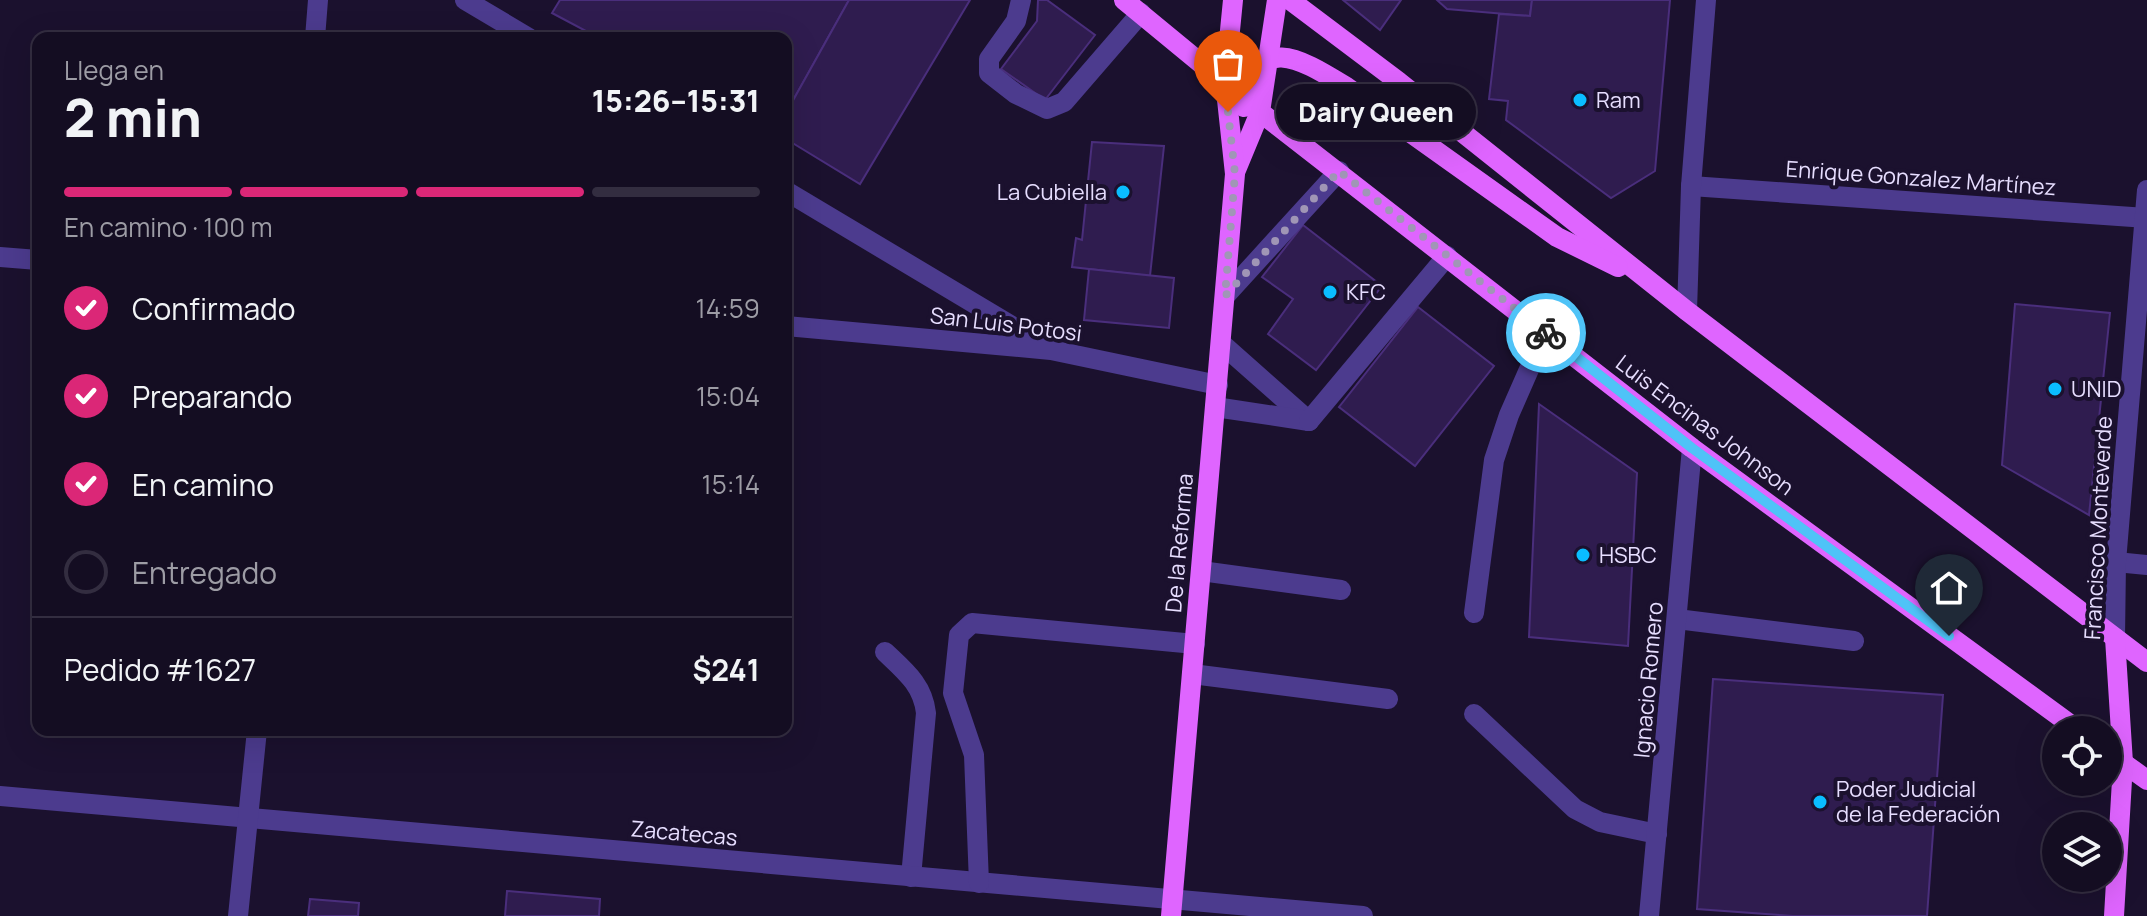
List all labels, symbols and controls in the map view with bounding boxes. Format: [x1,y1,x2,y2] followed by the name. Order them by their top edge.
[1194,30,1262,112] pin
[1206,42,1250,86] icon: bag
[64,52,164,88] text: Llega en
[592,80,760,121] text: 15:26–15:31
[64,82,202,153] text: 2 min
[1276,84,1476,140] callout: Dairy Queen
[1596,85,1641,115] place label: Ram
[1571,91,1589,109] marker: Ram
[1298,94,1454,130] text: Dairy Queen
[1785,154,2057,202] street label: Enrique Gonzalez Martínez
[997,177,1107,207] place label: La Cubiella
[1114,183,1132,201] marker: La Cubiella
[64,209,272,245] text: En camino · 100 m
[1346,277,1386,307] place label: KFC
[1321,283,1339,301] marker: KFC
[64,286,108,330] icon: check
[132,288,296,329] text: Confirmado
[696,290,760,326] text: 14:59
[1506,293,1586,373] courier
[928,300,1084,348] street label: San Luis Potosi
[1524,311,1568,355] icon: bike
[1610,348,1800,502] street label: Luis Encinas Johnson
[64,374,108,418] icon: check
[2071,374,2121,404] place label: UNID
[132,376,292,417] text: Preparando
[696,378,760,414] text: 15:04
[2046,380,2064,398] marker: UNID
[2077,415,2119,641] street label: Francisco Monteverde
[64,462,108,506] icon: check
[132,464,274,505] text: En camino
[702,466,760,502] text: 15:14
[1158,472,1200,614] street label: De la Reforma
[1599,540,1657,570] place label: HSBC
[1574,546,1592,564] marker: HSBC
[132,552,277,593] text: Entregado
[1915,554,1983,636] pin
[1927,566,1971,610] icon: home
[1626,601,1670,759] street label: Ignacio Romero
[64,649,256,690] text: Pedido #1627
[692,649,760,690] text: $241
[2042,716,2122,892] map controls
[2042,716,2122,796] button: locate
[1836,774,2000,829] place label: Poder Judicial de la Federación
[1811,793,1829,811] marker: Poder Judicial de la Federación
[2042,812,2122,892] button: layers
[629,813,739,853] street label: Zacatecas

